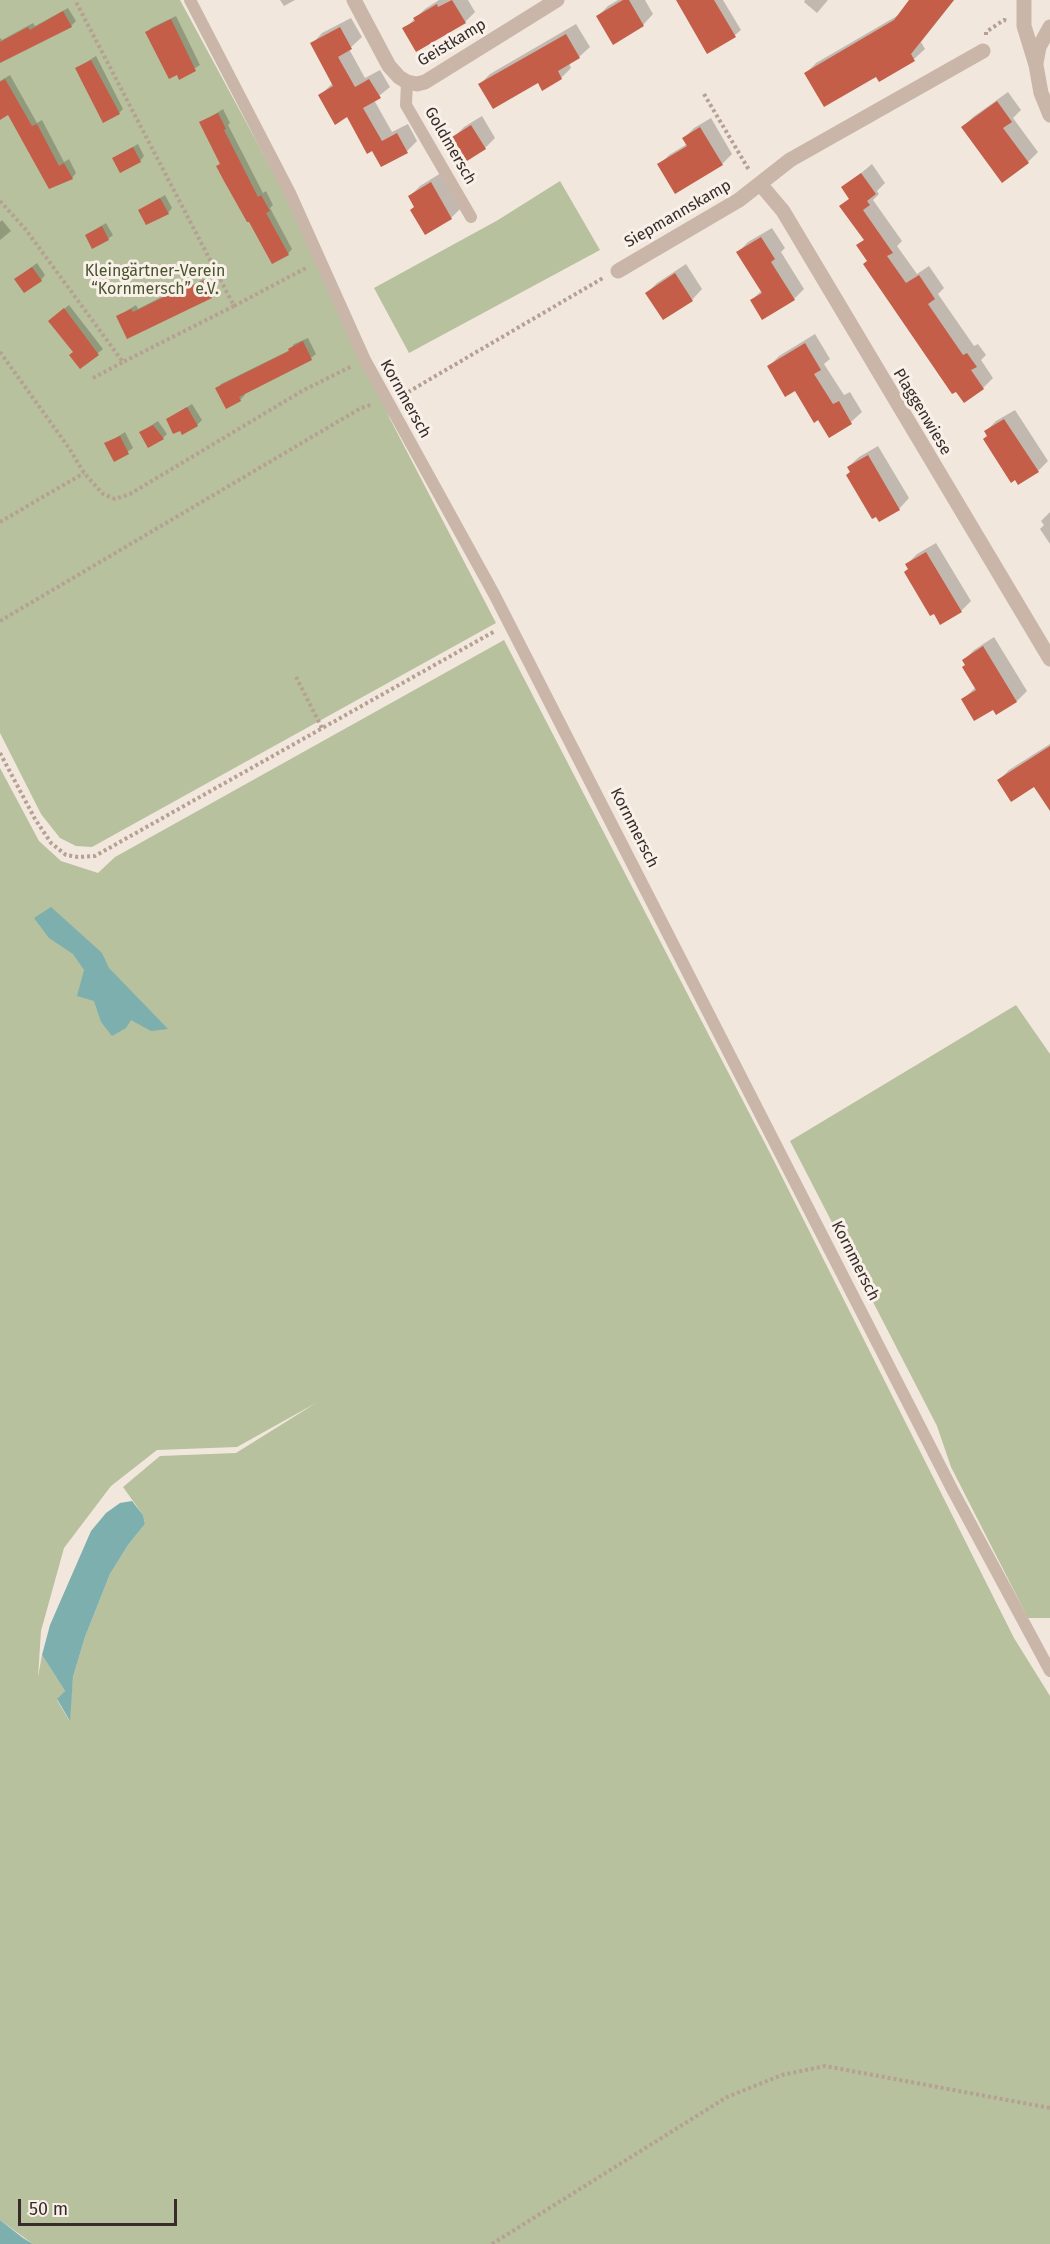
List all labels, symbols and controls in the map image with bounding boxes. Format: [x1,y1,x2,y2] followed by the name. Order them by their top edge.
[414,15,490,71] street label: Geistkamp
[420,104,480,188] street label: Goldmersch
[621,176,735,252] street label: Siepmannskamp
[85,262,225,300] park label: Kleingärtner-Verein “Kornmersch” e.V.
[376,356,434,442] street label: Kornmersch
[889,365,955,459] street label: Plaggenwiese
[606,785,662,871] street label: Kornmersch
[827,1218,883,1304] street label: Kornmersch
[21,2187,180,2225] scale bar
[29,2198,68,2220] text: 50 m

